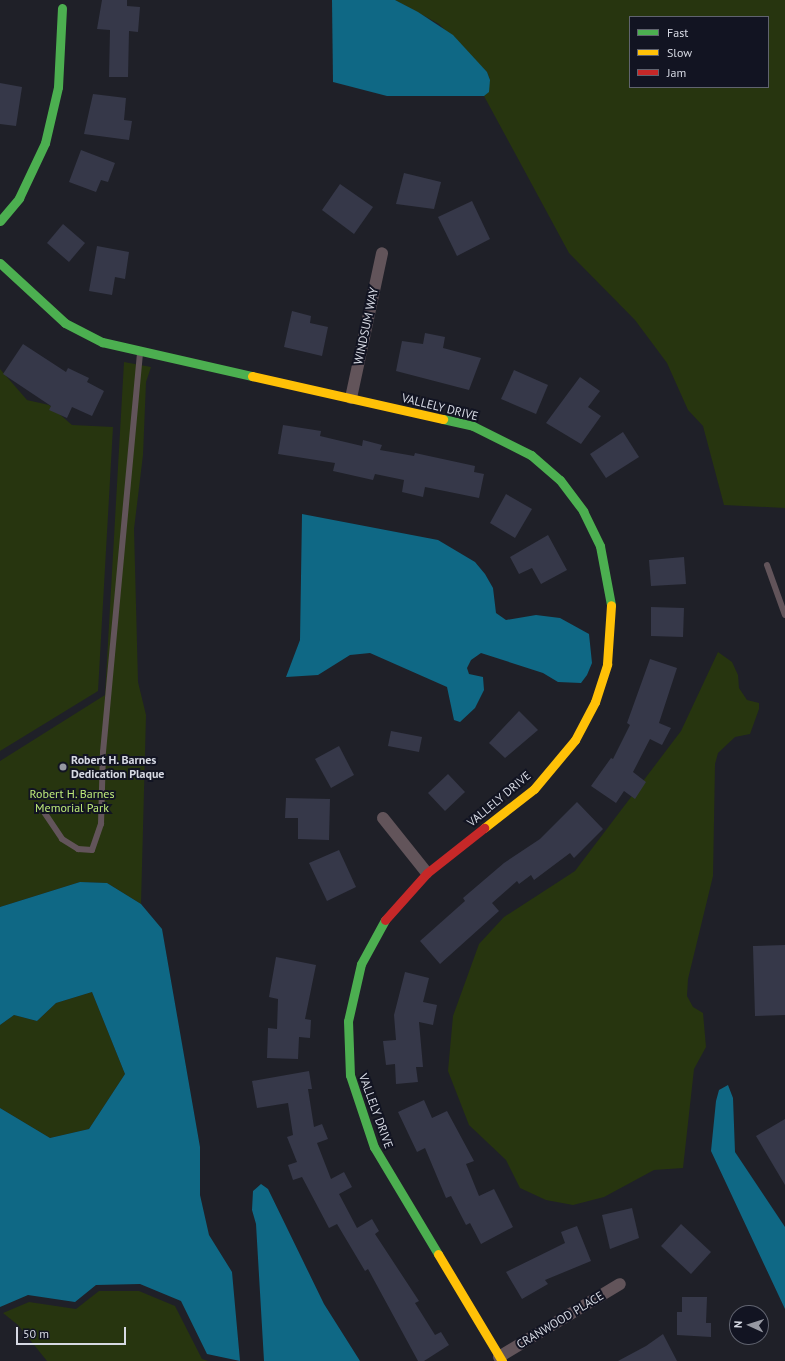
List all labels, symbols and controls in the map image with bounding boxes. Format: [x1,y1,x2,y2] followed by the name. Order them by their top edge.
[629,16,769,88] legend
[667,25,688,40] text: Fast
[667,45,692,60] text: Slow
[667,65,686,80] text: Jam
[351,286,381,366] street label: WINDSUM WAY
[400,390,480,424] street label: VALLELY DRIVE
[71,753,164,781] place label: Robert H. Barnes Dedication Plaque
[58,762,68,772] marker: Robert H. Barnes Dedication Plaque
[464,768,534,830] street label: VALLELY DRIVE
[29,787,115,815] park label: Robert H. Barnes Memorial Park
[356,1072,396,1150] street label: VALLELY DRIVE
[514,1288,606,1352] street label: CRANWOOD PLACE
[729,1305,769,1345] north arrow
[18,1319,128,1345] scale bar
[731,1320,745,1328] text: N
[23,1326,49,1341] text: 50 m

